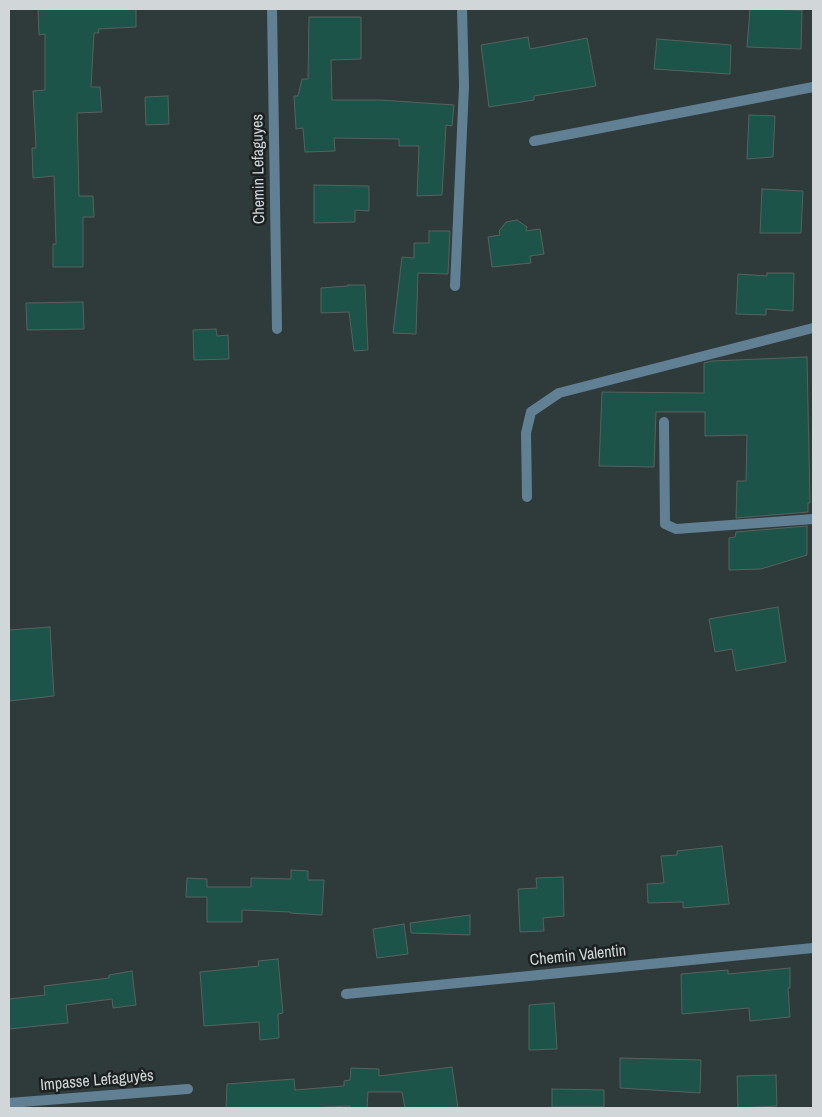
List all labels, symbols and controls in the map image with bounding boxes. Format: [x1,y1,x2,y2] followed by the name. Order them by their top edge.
[248,114,270,224] street label: Chemin Lefaguyes
[529,941,627,971] street label: Chemin Valentin
[39,1066,155,1096] street label: Impasse Lefaguyès

